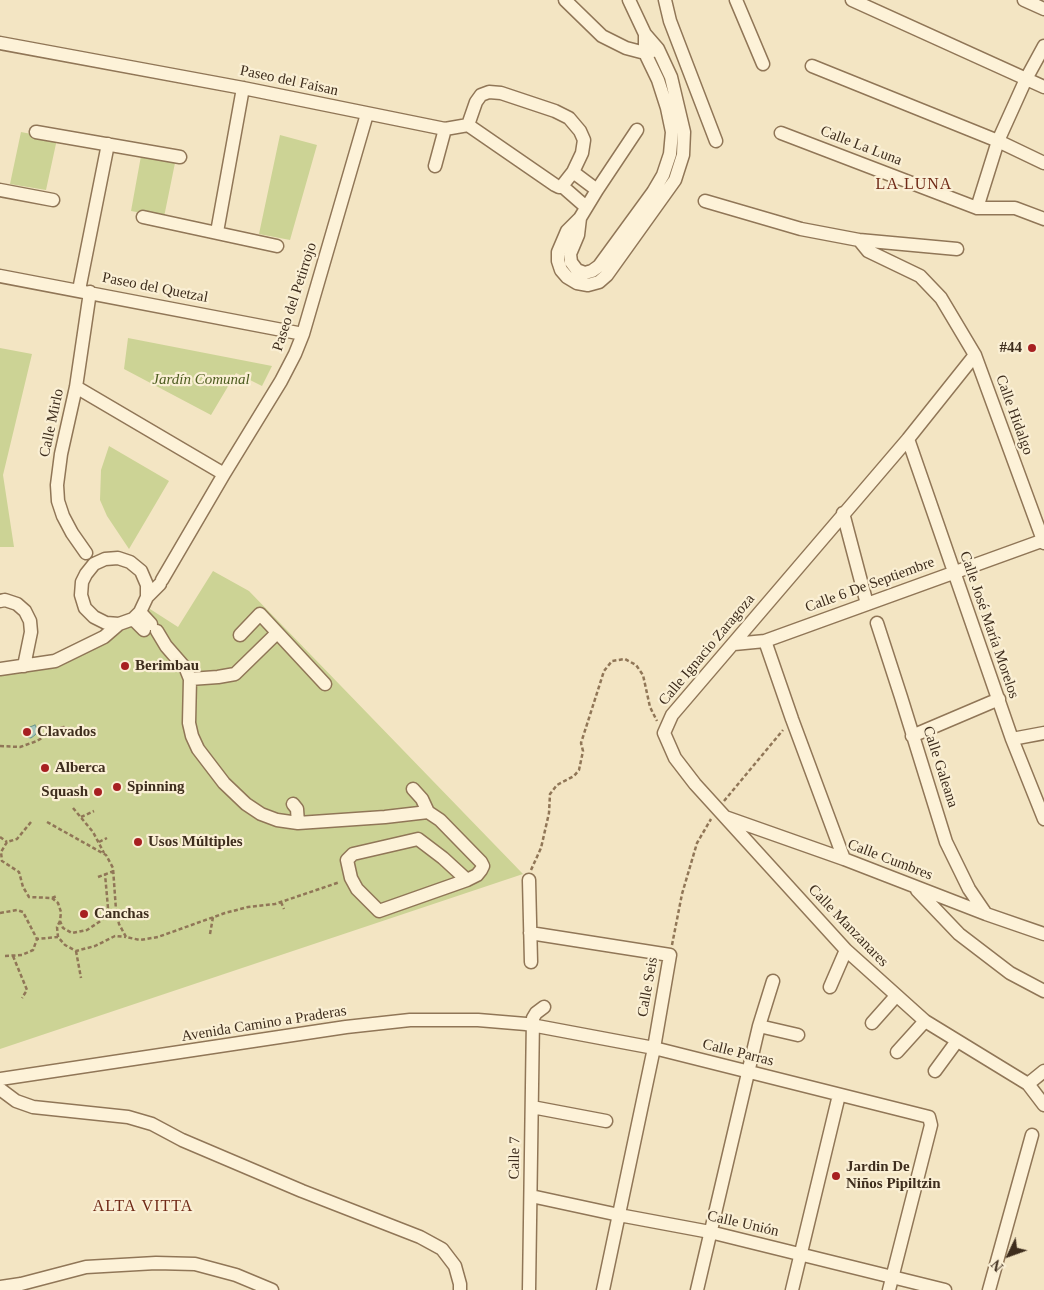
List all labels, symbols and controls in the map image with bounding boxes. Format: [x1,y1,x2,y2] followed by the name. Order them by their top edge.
[238,62,340,100] street label: Paseo del Faisan
[818,122,904,170] street label: Calle La Luna
[875,175,953,195] district label: LA LUNA
[269,240,321,354] street label: Paseo del Petirrojo
[101,269,209,307] street label: Paseo del Quetzal
[1000,339,1022,357] place label: #44
[1026,342,1038,354] marker: #44
[152,371,250,389] park label: Jardín Comunal
[991,373,1037,457] street label: Calle Hidalgo
[36,387,68,459] street label: Calle Mirlo
[955,549,1023,701] street label: Calle José María Morelos
[803,553,937,617] street label: Calle 6 De Septiembre
[655,591,759,709] street label: Calle Ignacio Zaragoza
[135,657,199,675] place label: Berimbau
[119,660,131,672] marker: Berimbau
[37,723,96,741] place label: Clavados
[918,724,962,810] street label: Calle Galeana
[21,726,33,738] marker: Clavados
[55,759,106,777] place label: Alberca
[39,762,51,774] marker: Alberca
[127,778,185,796] place label: Spinning
[111,781,123,793] marker: Spinning
[41,783,88,801] place label: Squash
[92,786,104,798] marker: Squash
[148,833,243,851] place label: Usos Múltiples
[132,836,144,848] marker: Usos Múltiples
[845,836,935,884] street label: Calle Cumbres
[804,881,892,971] street label: Calle Manzanares
[94,905,149,923] place label: Canchas
[78,908,90,920] marker: Canchas
[634,956,662,1018] street label: Calle Seis
[180,1002,348,1046] street label: Avenida Camino a Praderas
[700,1035,776,1071] street label: Calle Parras
[506,1136,524,1180] street label: Calle 7
[846,1158,941,1193] place label: Jardin De Niños Pipiltzin
[830,1170,842,1182] marker: Jardin De Niños Pipiltzin
[91,1197,195,1217] district label: ALTA VITTA
[705,1207,781,1241] street label: Calle Unión
[984,1230,1034,1280] north arrow
[989,1257,1006,1274] text: N

